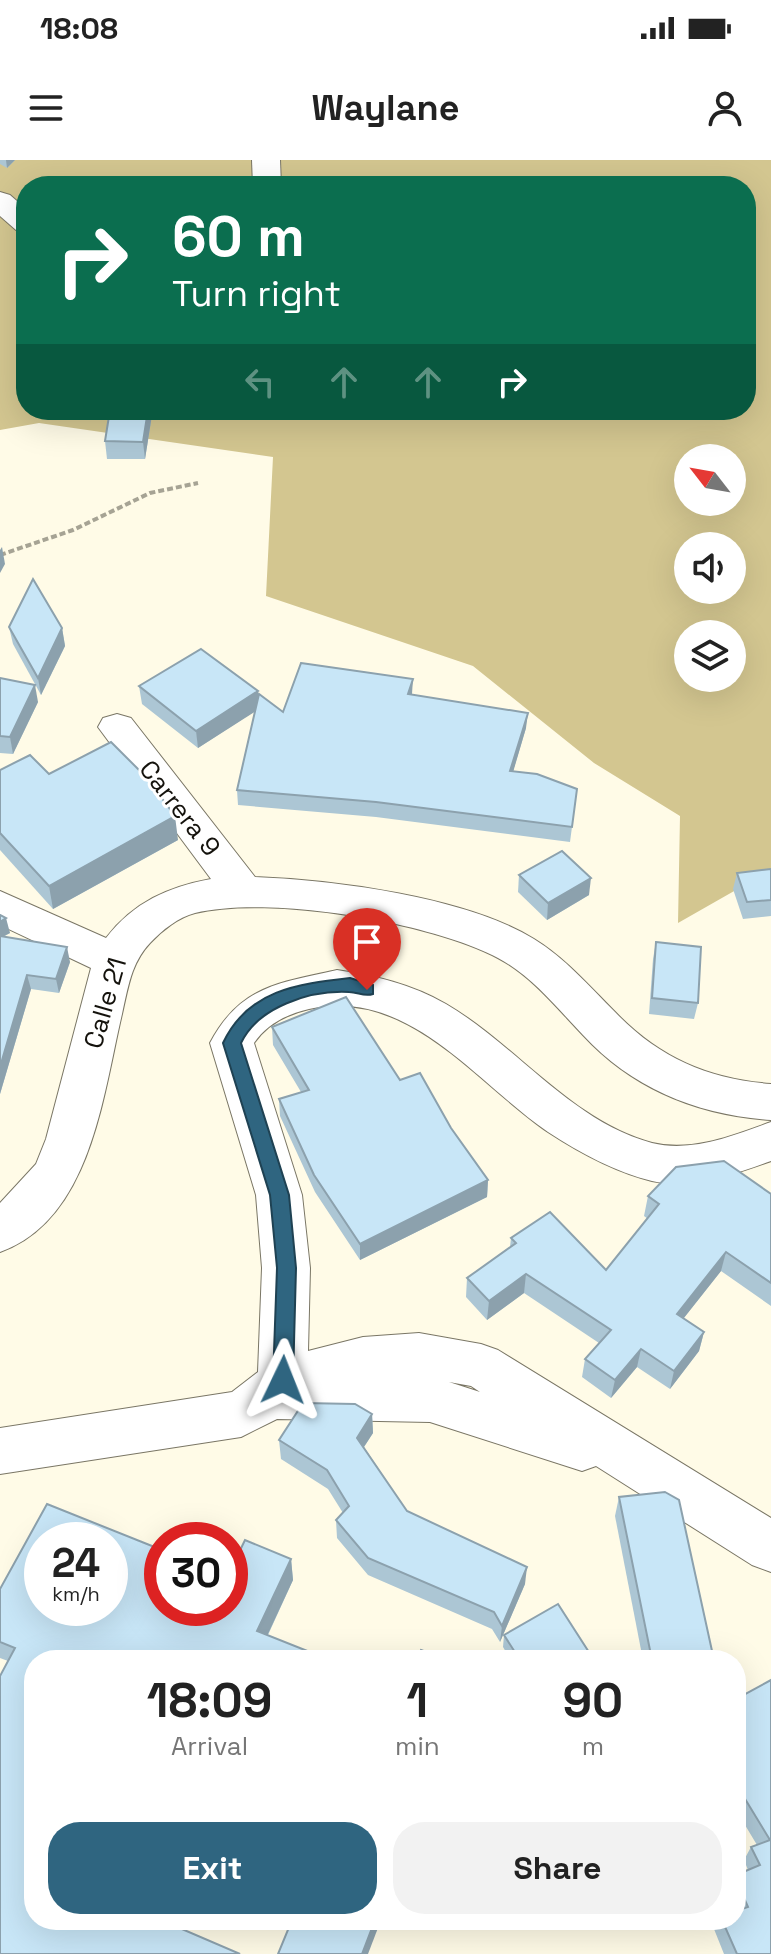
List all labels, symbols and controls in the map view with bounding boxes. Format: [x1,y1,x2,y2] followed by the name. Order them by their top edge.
[40,9,118,48] text: 18:08
[312,85,459,131] text: Waylane
[24,86,68,130] icon: menu
[703,86,747,130] icon: person
[172,201,305,272] text: 60 m
[40,208,144,312] icon: right
[172,271,341,317] text: Turn right
[238,360,282,404] icon: left
[322,360,366,404] icon: ahead
[406,360,450,404] icon: ahead
[490,360,534,404] icon: right
[674,444,746,516] north arrow
[674,444,746,692] map controls
[674,532,746,604] button: sound
[674,620,746,692] button: layers
[132,753,228,863] street label: Carrera 9
[333,908,401,990] pin
[345,920,389,964] icon: arrive
[76,954,134,1052] street label: Calle 21
[241,1338,325,1422] position arrow
[144,1522,248,1626] speed limit sign: 30
[52,1538,100,1589] text: 24
[52,1581,100,1607] text: km/h
[147,1670,272,1731] text: 18:09
[407,1670,428,1731] text: 1
[562,1670,623,1731] text: 90
[171,1729,248,1763] text: Arrival
[395,1729,440,1763] text: min
[582,1729,604,1763] text: m
[48,1822,377,1914] button: Exit
[393,1822,722,1914] button: Share

